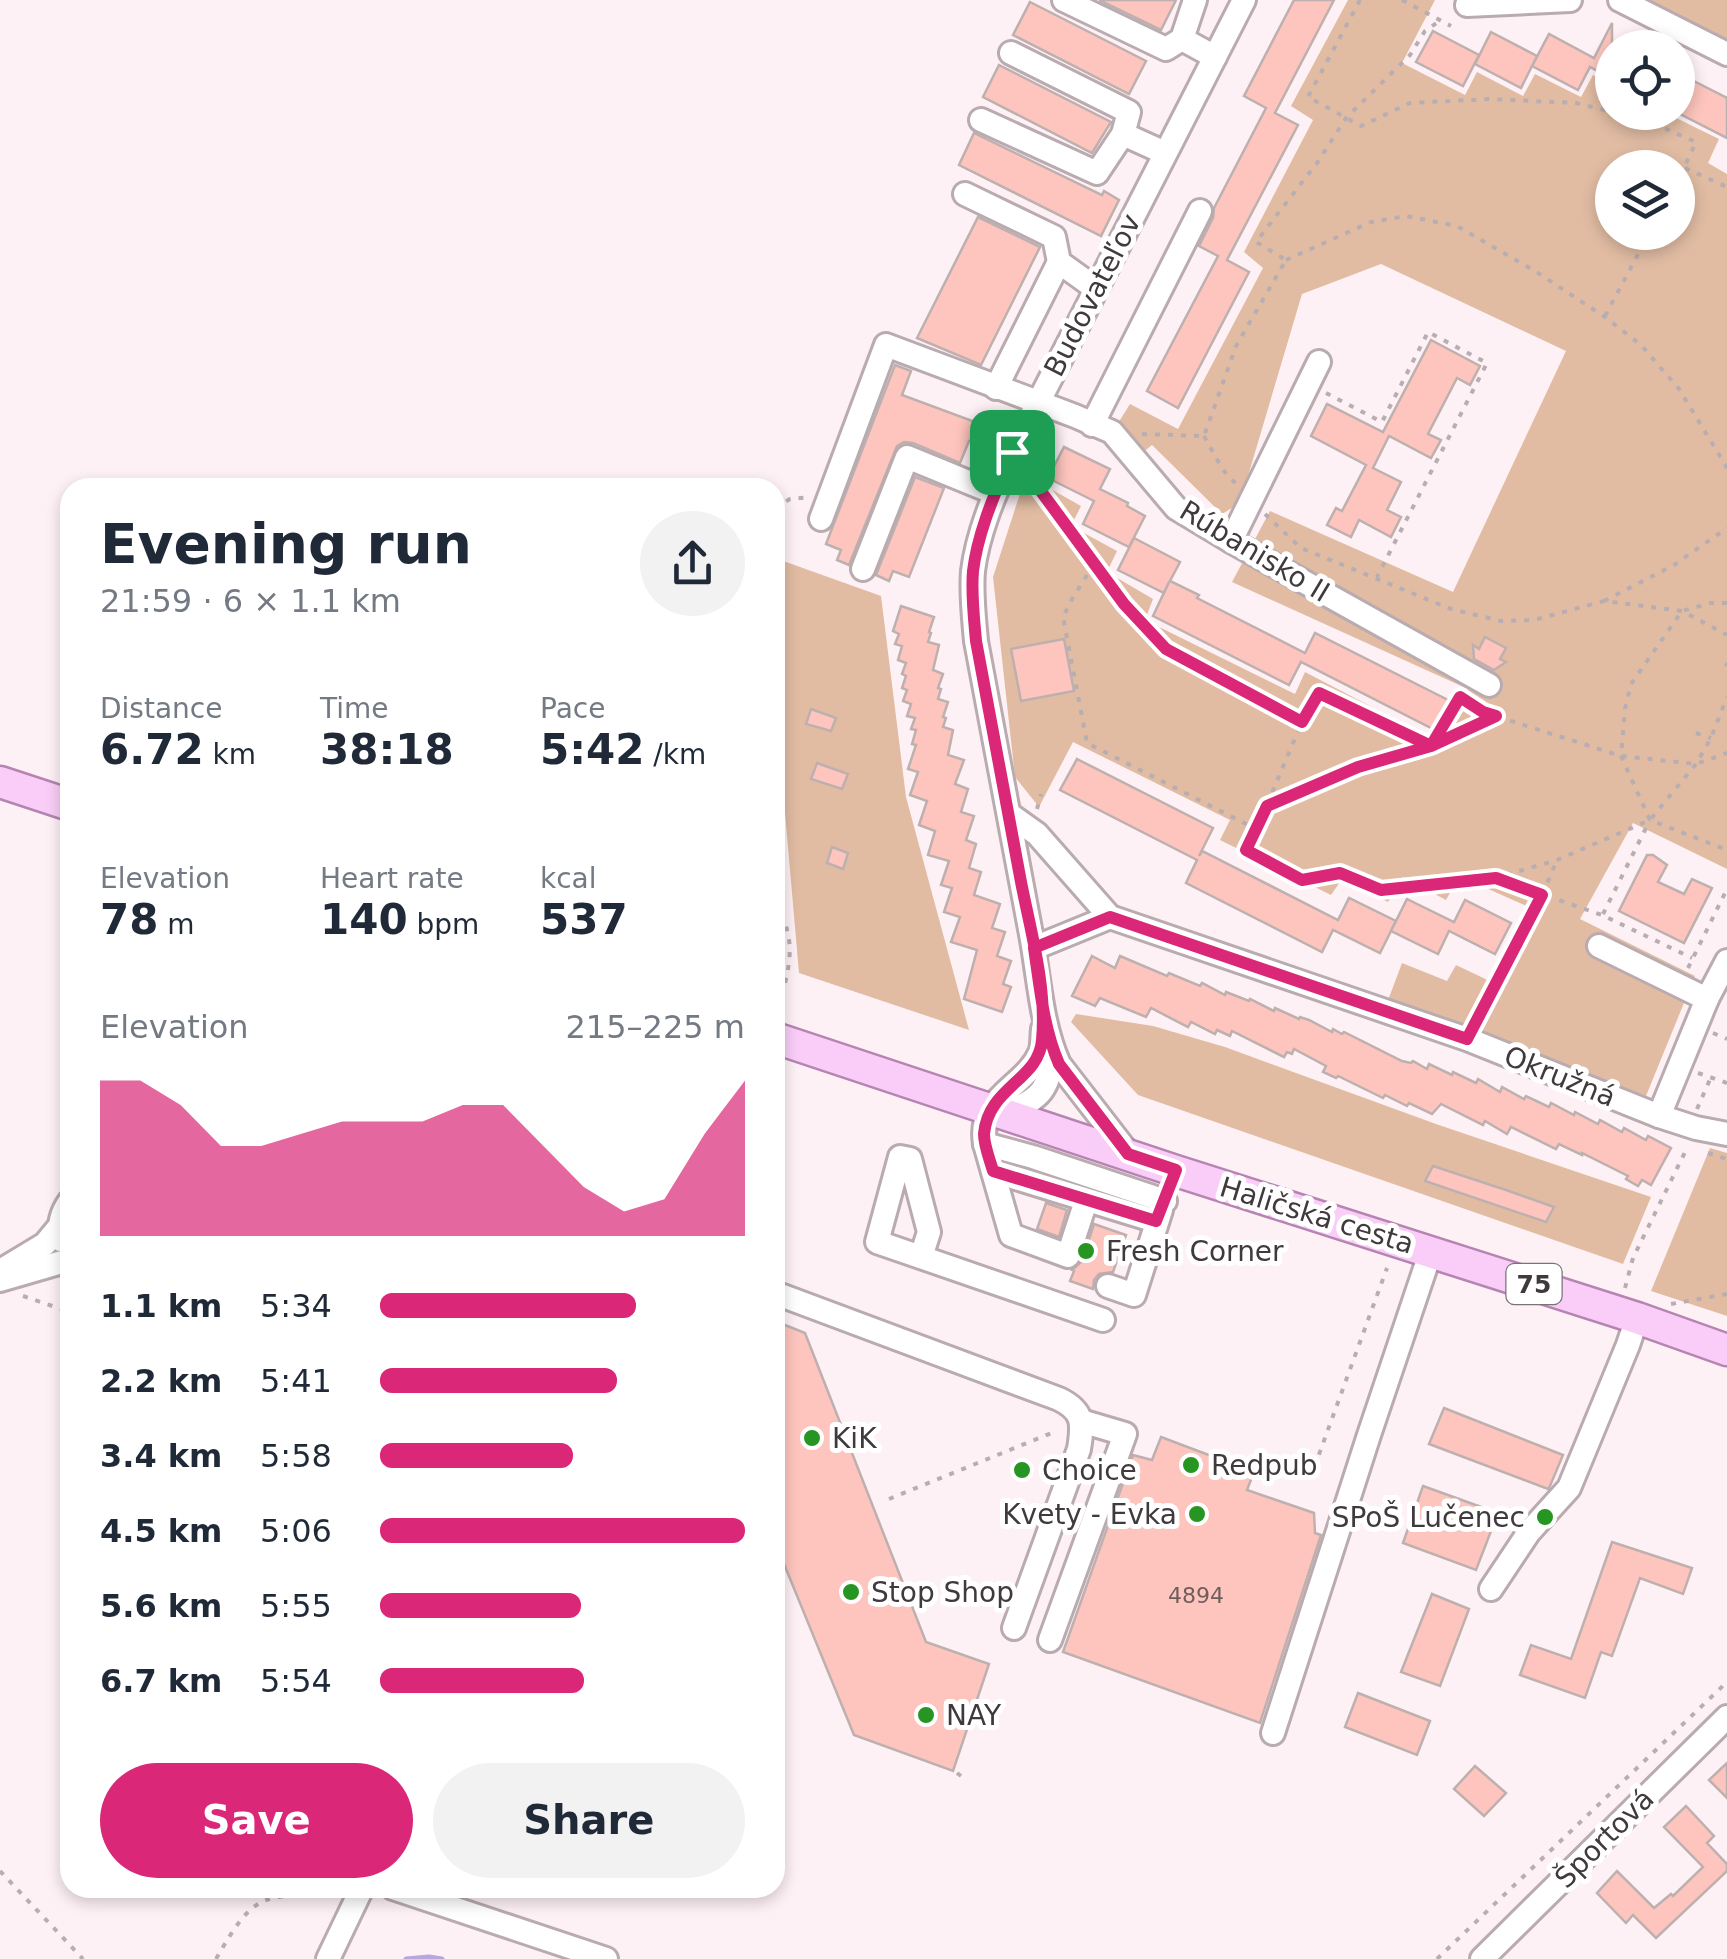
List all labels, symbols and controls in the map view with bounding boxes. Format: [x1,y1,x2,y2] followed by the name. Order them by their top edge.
[1595,30,1695,250] map controls
[1595,30,1695,130] button: locate
[1595,150,1695,250] button: layers
[1037,208,1148,382] street label: Budovateľov
[970,410,1055,495] pin
[985,425,1040,480] icon: arrive
[1174,494,1336,609] street label: Rúbanisko II
[640,511,745,616] button: share
[100,512,472,576] text: Evening run
[100,582,401,620] text: 21:59 · 6 × 1.1 km
[100,692,222,725] text: Distance
[320,692,389,725] text: Time
[540,692,605,725] text: Pace
[100,725,204,774] text: 6.72
[320,725,454,774] text: 38:18
[540,725,644,774] text: 5:42
[204,738,256,771] text: km
[644,738,706,771] text: /km
[100,862,230,895] text: Elevation
[320,862,464,895] text: Heart rate
[540,862,597,895] text: kcal
[100,895,158,944] text: 78
[320,895,408,944] text: 140
[540,895,628,944] text: 537
[158,908,195,941] text: m
[408,908,479,941] text: bpm
[100,1008,249,1046] text: Elevation
[566,1008,745,1046] text: 215–225 m
[1499,1039,1620,1114] street label: Okružná
[1216,1170,1418,1261] street label: Haličská cesta
[1106,1235,1284,1268] place label: Fresh Corner
[1075,1240,1097,1262] marker: Fresh Corner
[1506,1264,1562,1304] road number: 75
[100,1287,222,1325] text: 1.1 km
[260,1287,332,1325] text: 5:34
[100,1362,222,1400] text: 2.2 km
[260,1362,332,1400] text: 5:41
[832,1422,877,1455] place label: KiK
[801,1427,823,1449] marker: KiK
[100,1437,222,1475] text: 3.4 km
[260,1437,332,1475] text: 5:58
[1211,1449,1318,1482] place label: Redpub
[1042,1454,1137,1487] place label: Choice
[1180,1454,1202,1476] marker: Redpub
[1011,1459,1033,1481] marker: Choice
[1002,1498,1177,1531] place label: Kvety - Evka
[1332,1500,1525,1534] place label: SPoŠ Lučenec
[1186,1503,1208,1525] marker: Kvety - Evka
[1534,1506,1556,1528] marker: SPoŠ Lučenec
[100,1512,222,1550] text: 4.5 km
[260,1512,332,1550] text: 5:06
[871,1576,1014,1609] place label: Stop Shop
[840,1581,862,1603] marker: Stop Shop
[1168,1583,1224,1608] house number: 4894
[100,1587,222,1625] text: 5.6 km
[260,1587,332,1625] text: 5:55
[100,1662,222,1700] text: 6.7 km
[260,1662,332,1700] text: 5:54
[946,1699,1002,1732] place label: NAY
[915,1704,937,1726] marker: NAY
[100,1763,413,1878] button: Save
[433,1763,745,1878] button: Share
[1547,1781,1661,1895] street label: Športová

